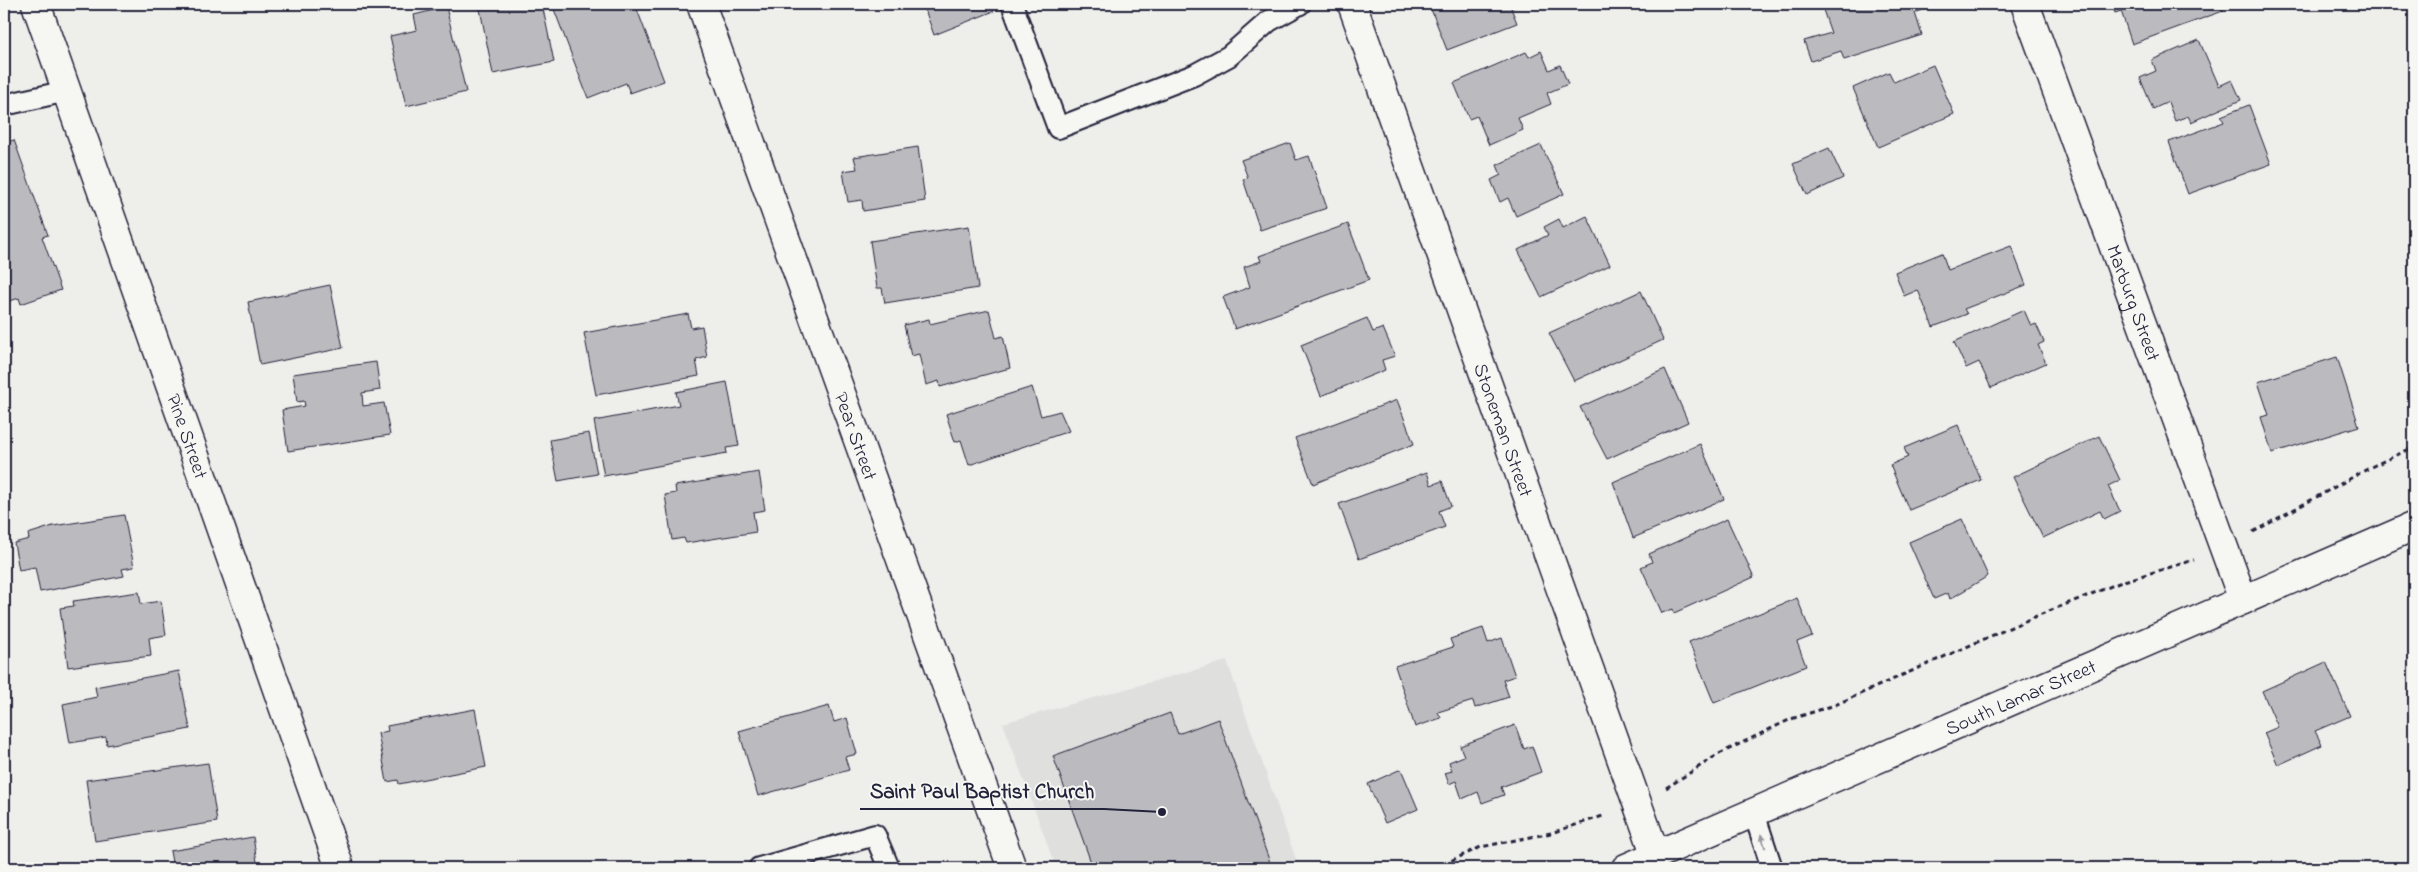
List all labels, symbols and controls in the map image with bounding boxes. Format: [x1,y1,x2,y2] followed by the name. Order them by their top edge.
[2097,241,2167,366] street label: Marburg Street
[1464,360,1539,502] street label: Stoneman Street
[825,389,883,485] street label: Pear Street
[157,390,214,484] street label: Pine Street
[1941,653,2102,745] street label: South Lamar Street
[860,773,1104,809] callout: Saint Paul Baptist Church
[870,778,1094,808] text: Saint Paul Baptist Church
[1759,833,1767,848] one-way arrow

